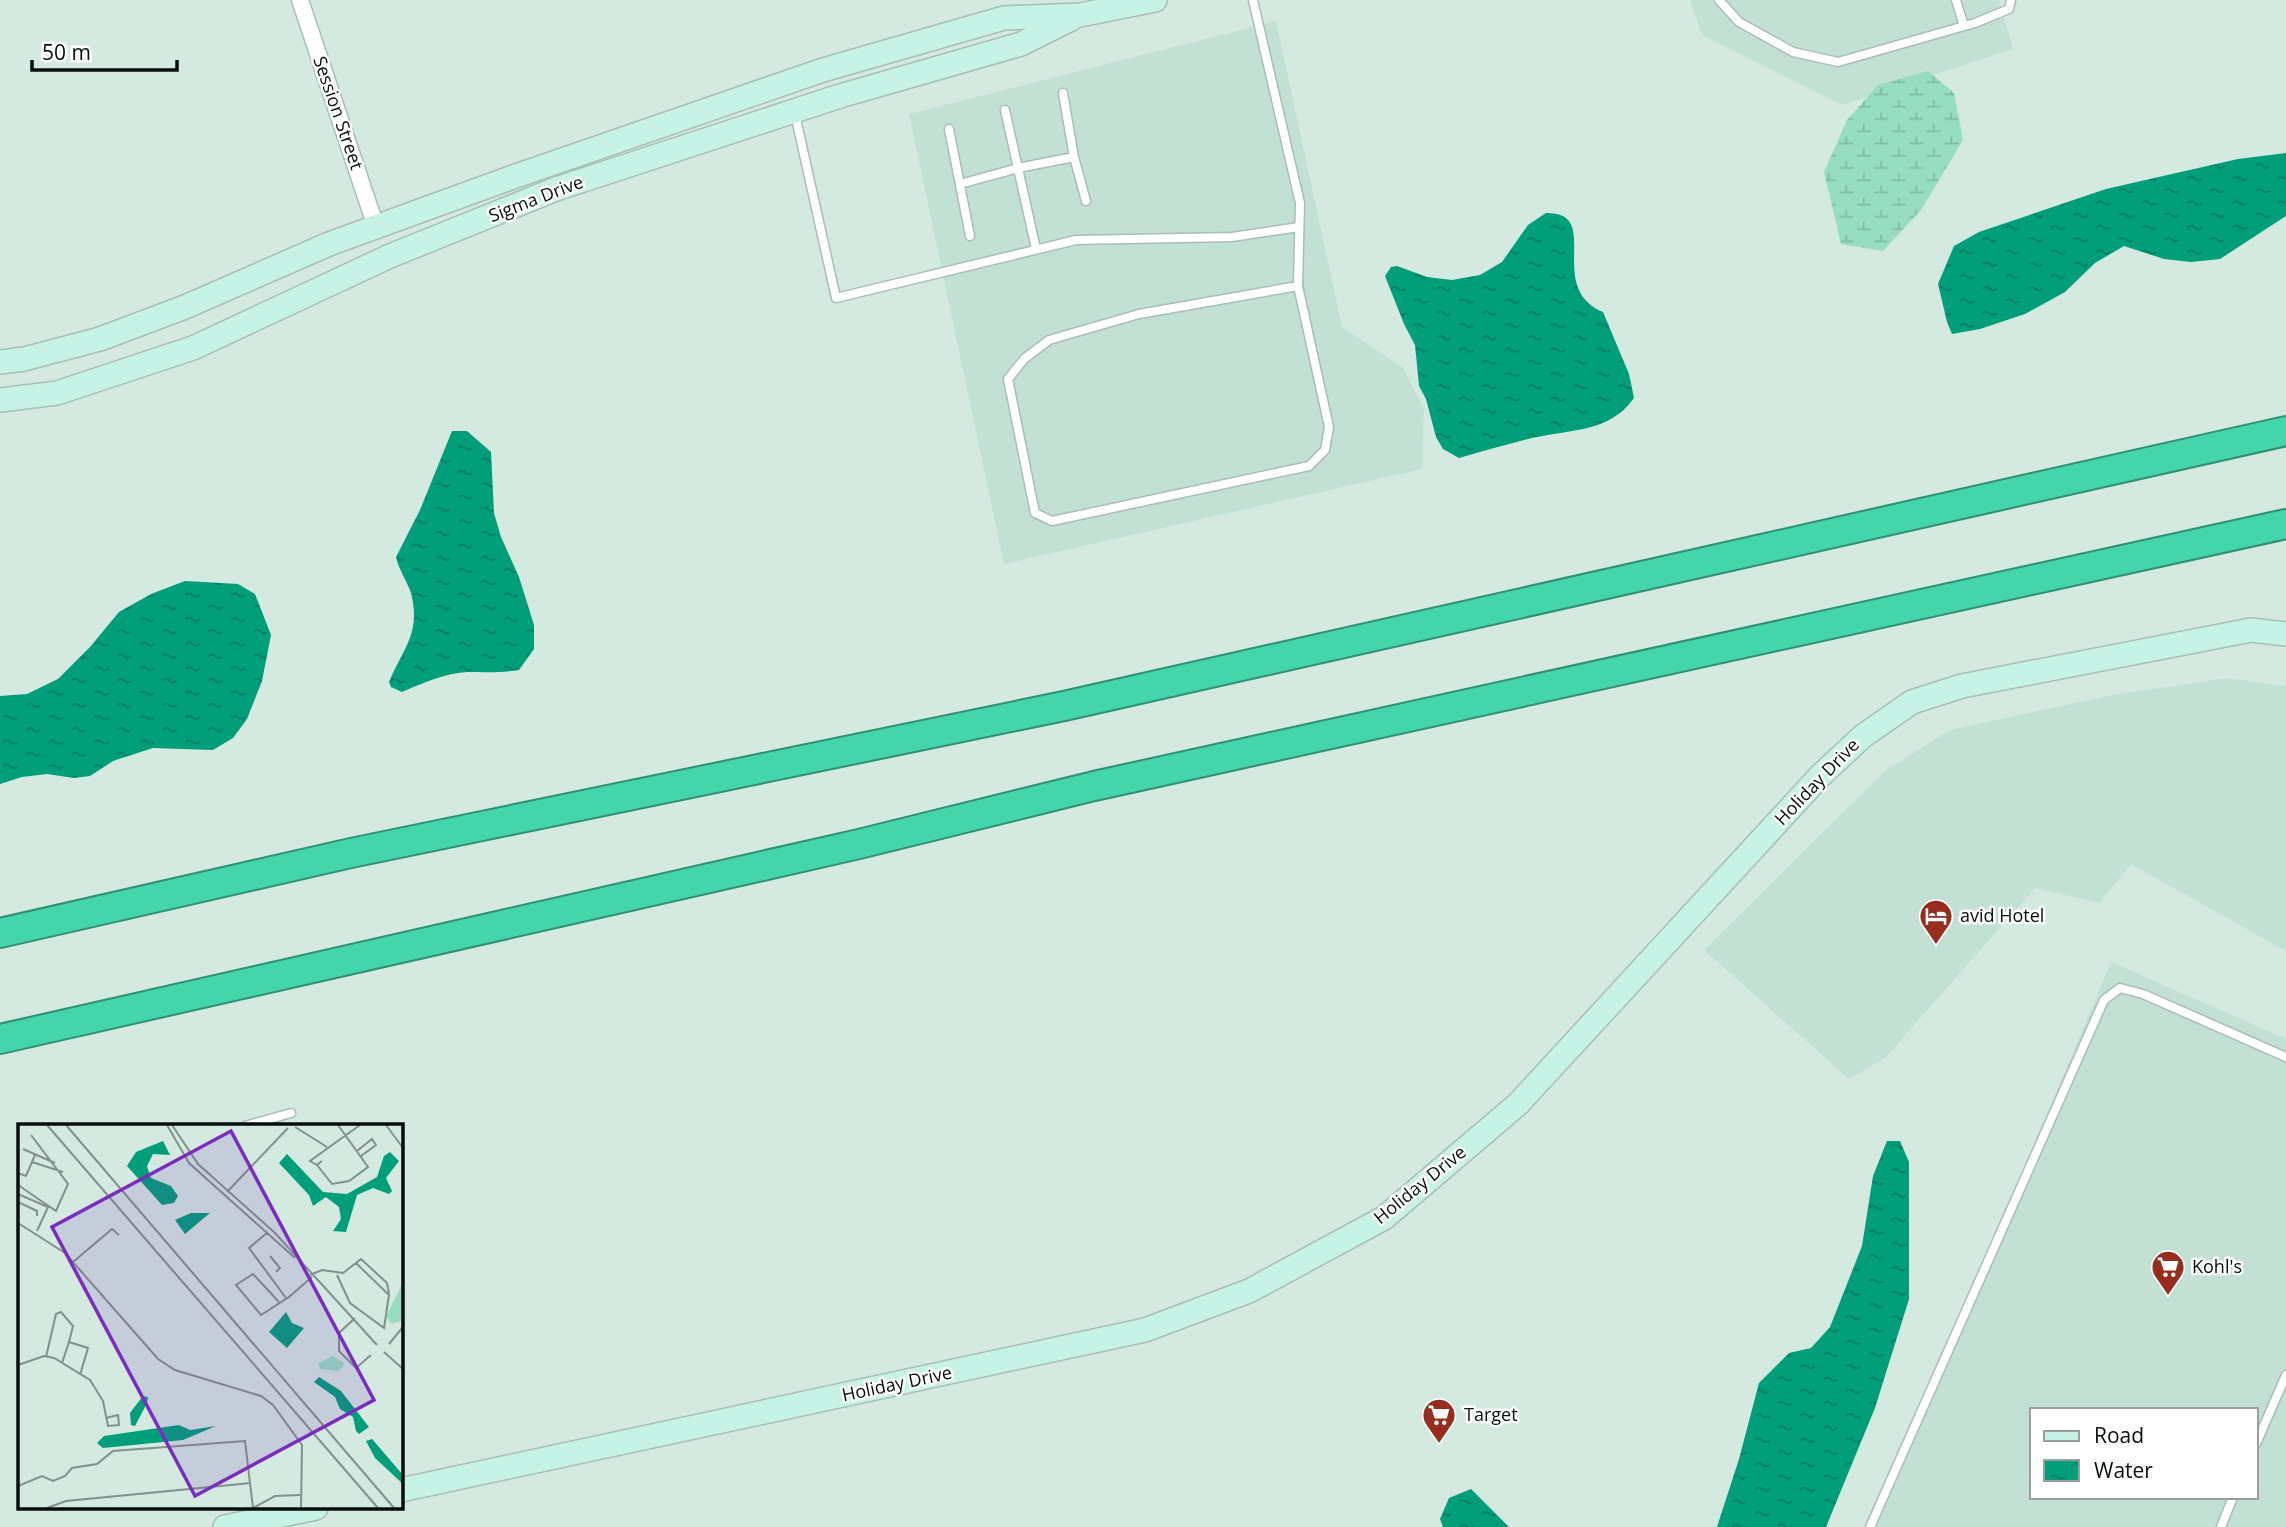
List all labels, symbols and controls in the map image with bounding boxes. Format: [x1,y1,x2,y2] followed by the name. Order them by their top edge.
[32,28,177,72] scale bar
[42,38,91,66] text: 50 m
[308,53,370,173] street label: Session Street
[485,169,586,227] street label: Sigma Drive
[1769,733,1864,830] street label: Holiday Drive
[1917,897,1955,946] hotel icon: avid Hotel
[1960,903,2044,927] place label: avid Hotel
[18,1124,402,1510] inset map
[1368,1140,1470,1229] street label: Holiday Drive
[2149,1248,2187,1297] supermarket icon: Kohl's
[2192,1254,2242,1278] place label: Kohl's
[840,1360,954,1406] street label: Holiday Drive
[1420,1396,1458,1445] supermarket icon: Target
[1464,1402,1518,1426] place label: Target
[2030,1408,2258,1499] legend
[2094,1421,2144,1449] text: Road
[2094,1456,2153,1484] text: Water

